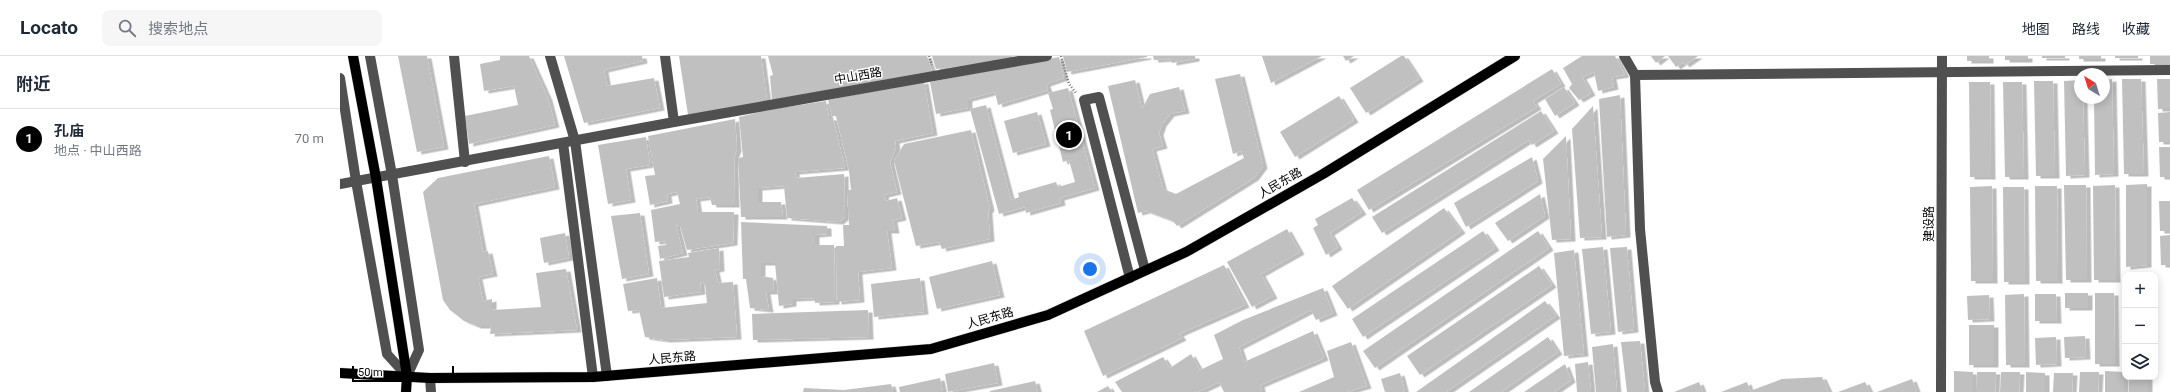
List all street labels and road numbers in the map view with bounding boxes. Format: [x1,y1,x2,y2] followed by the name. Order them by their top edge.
[833,65,883,87] street label: 中山西路
[1256,165,1304,201] street label: 人民东路
[1922,206,1936,242] street label: 建设路
[965,305,1015,331] street label: 人民东路
[647,349,697,367] street label: 人民东路

